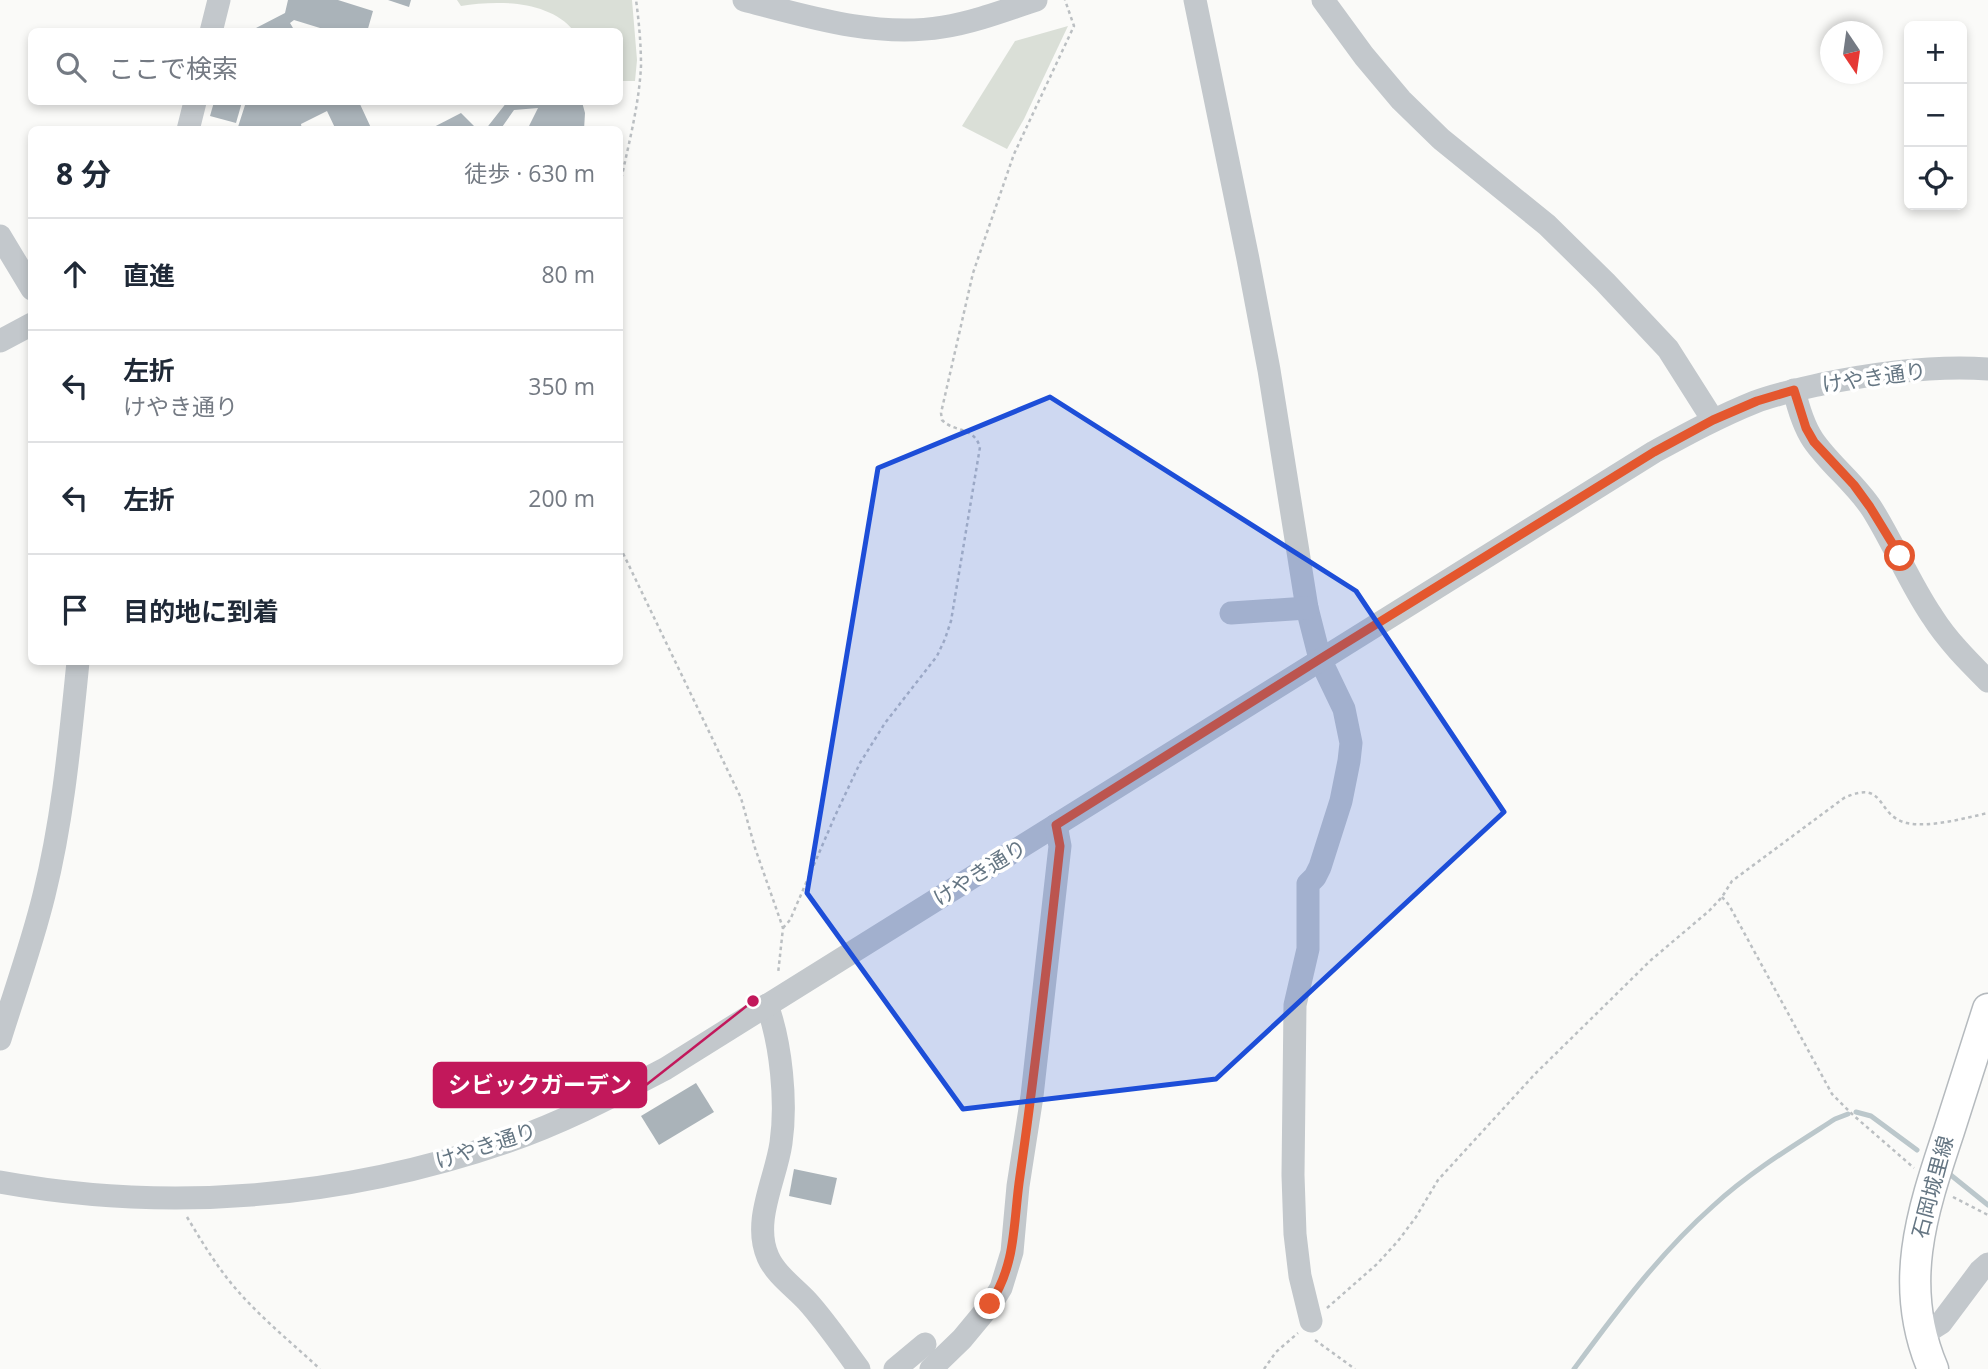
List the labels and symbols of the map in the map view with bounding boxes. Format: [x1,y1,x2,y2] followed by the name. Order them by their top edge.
[1820,21,1883,84] north arrow
[1820,356,1928,398] street label: けやき通り
[1884,540,1915,571] route start
[928,832,1031,912] street label: けやき通り
[434,1063,646,1107] callout: シビックガーデン
[448,1068,632,1100] text: シビックガーデン
[431,1116,540,1175] street label: けやき通り
[1905,1132,1959,1241] street label: 石岡城里線
[974,1288,1005,1319] route end

